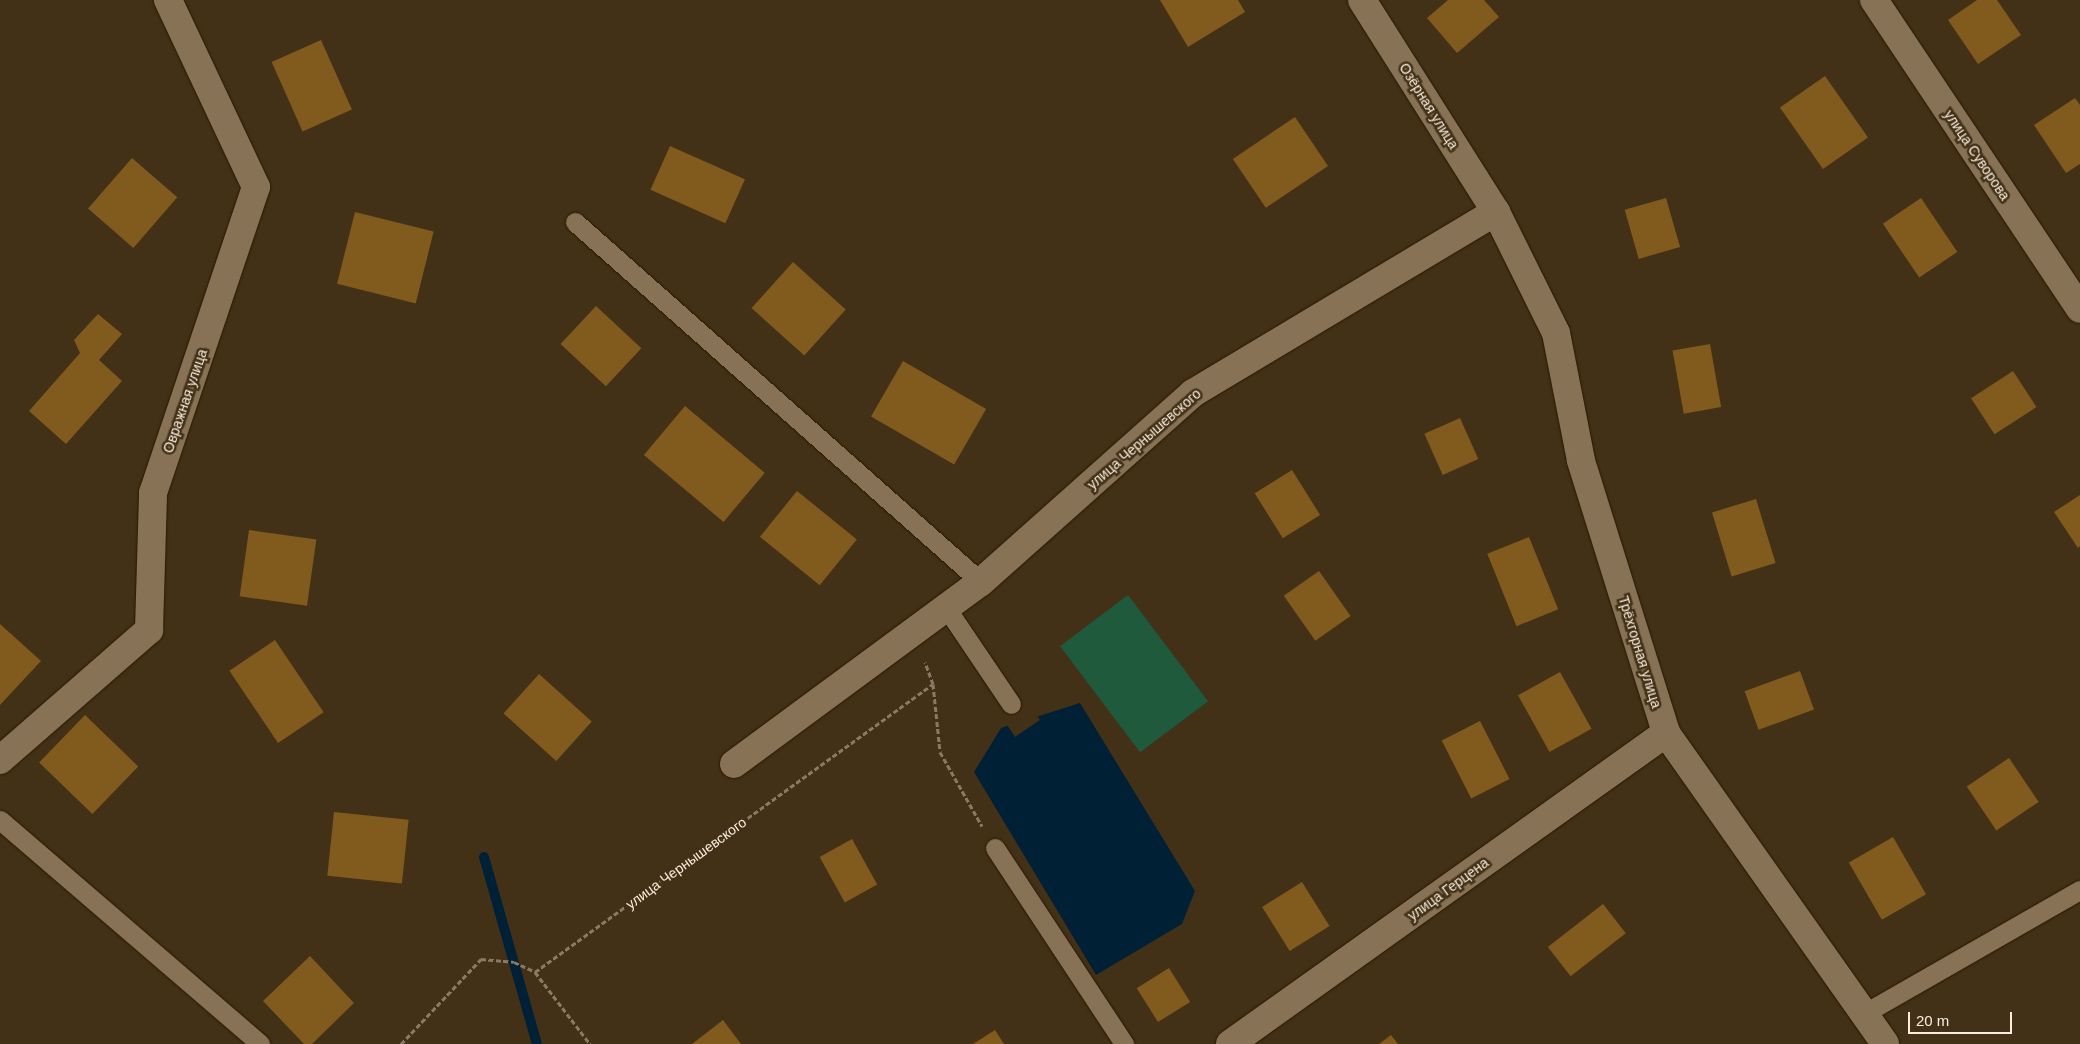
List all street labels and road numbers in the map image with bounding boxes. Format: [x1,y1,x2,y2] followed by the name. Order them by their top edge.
[1396,60,1462,152] street label: Озёрная улица
[1941,107,2013,203] street label: улица Суворова
[159,347,211,455] street label: Овражная улица
[1084,385,1204,493] street label: улица Чернышевского
[1615,594,1665,710] street label: Трёхгорная улица
[622,814,750,912] street label: улица Чернышевского
[1404,854,1492,924] street label: улица Герцена

